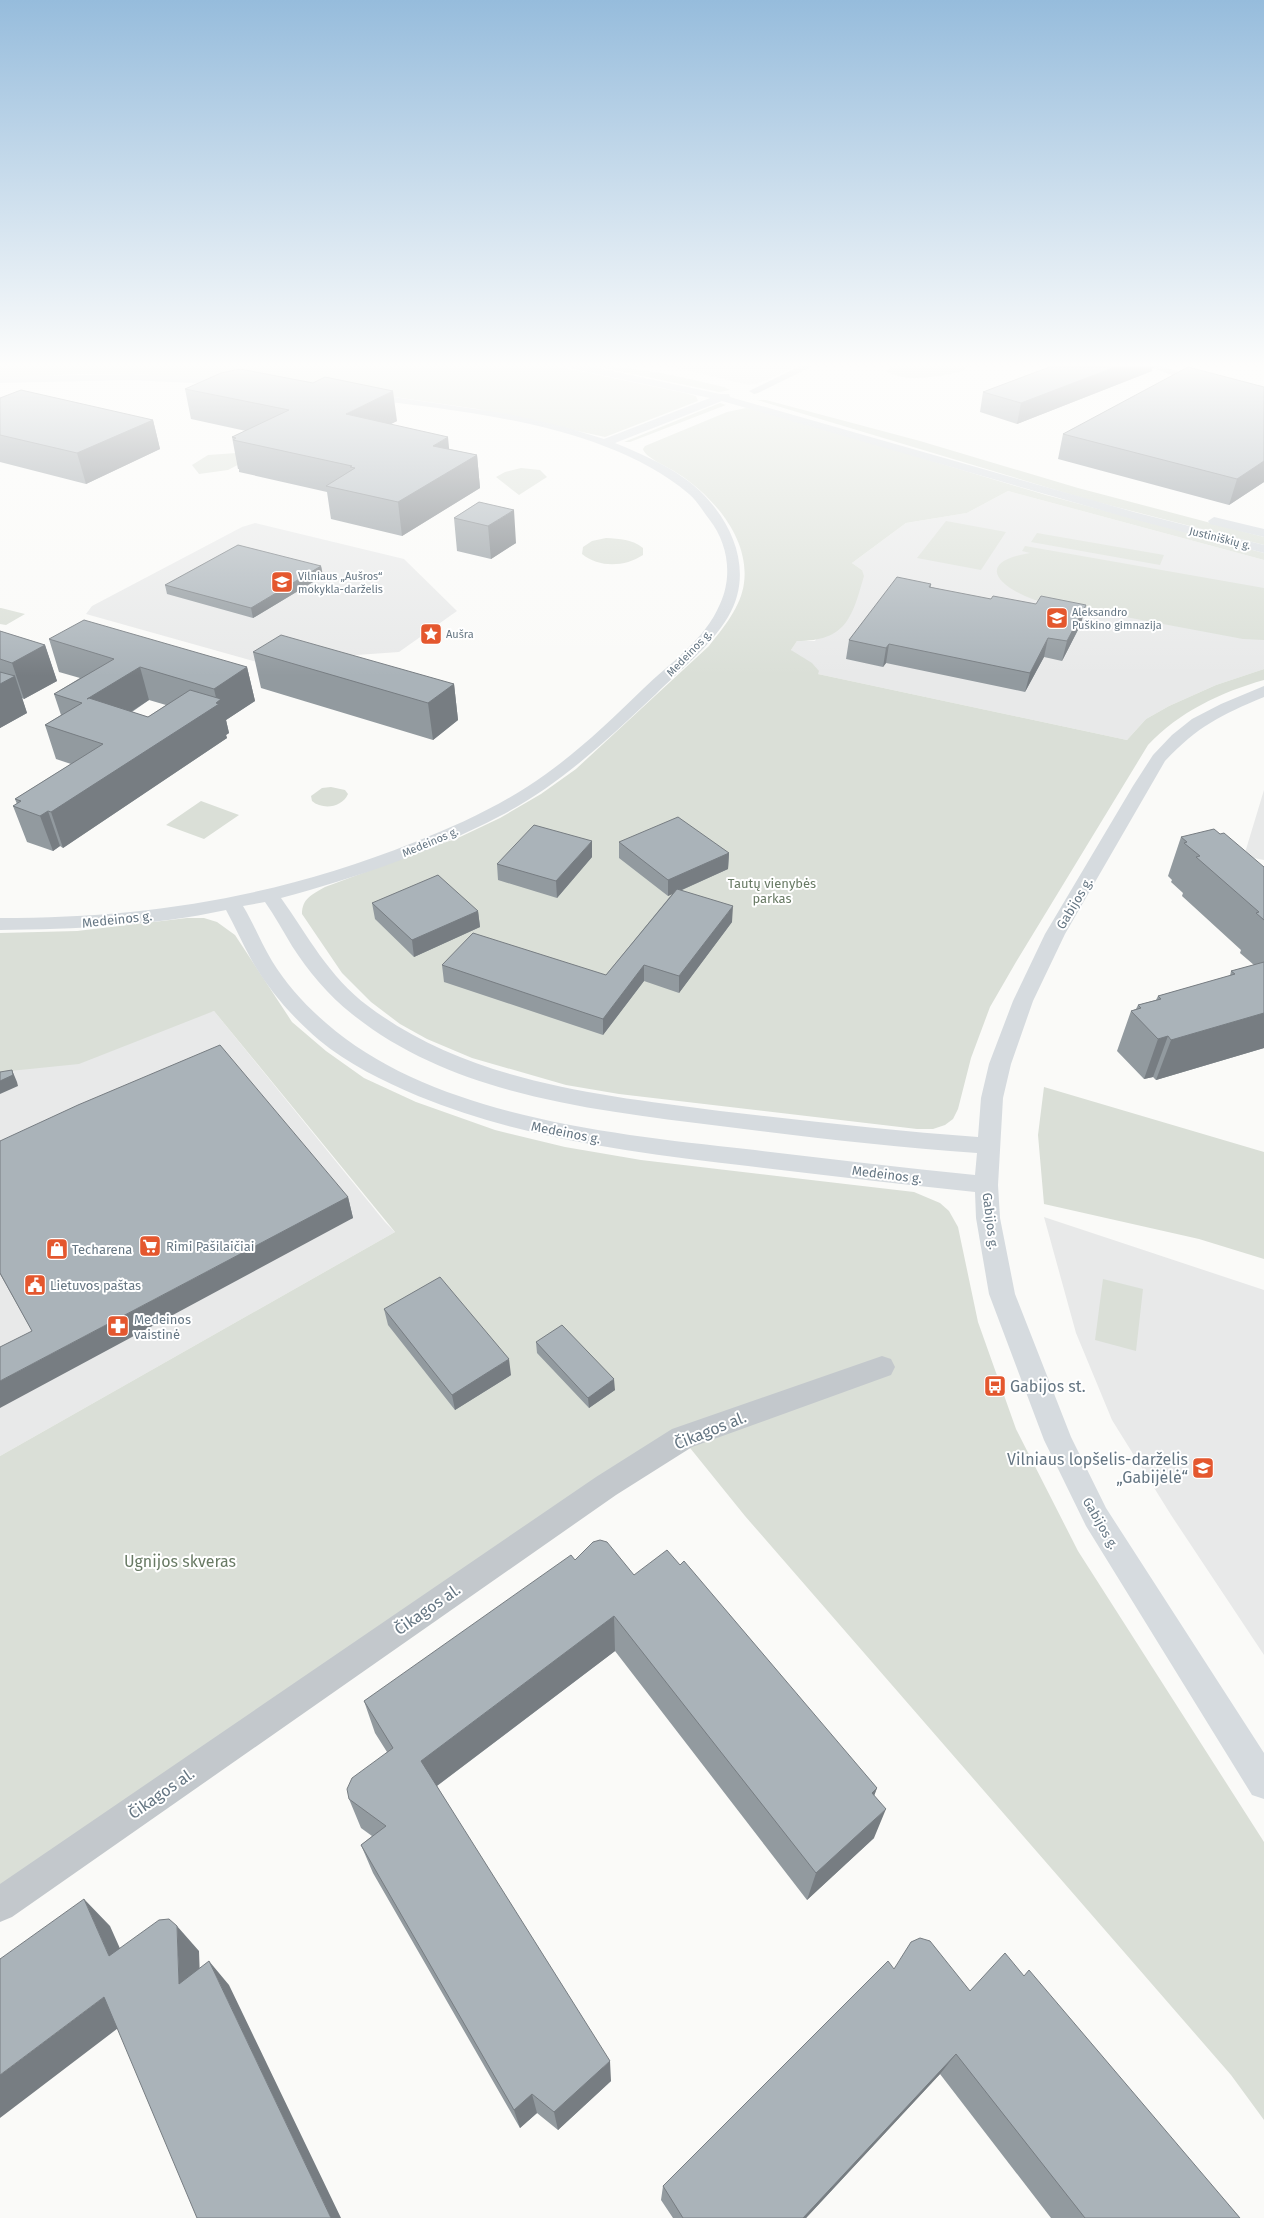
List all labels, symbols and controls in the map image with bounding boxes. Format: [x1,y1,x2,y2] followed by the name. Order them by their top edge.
[1188,525,1252,553] street label: Justiniškių g.
[269,569,295,595] school or university icon: Vilniaus „Aušros“ mokykla-darželis
[298,570,383,596] place label: Vilniaus „Aušros“ mokykla-darželis
[1044,605,1070,631] school or university icon: Aleksandro Puškino gimnazija
[1072,606,1162,632] place label: Aleksandro Puškino gimnazija
[418,621,444,647] place icon: Aušra
[664,627,715,679] street label: Medeinos g.
[446,628,474,641] place label: Aušra
[400,825,460,860] street label: Medeinos g.
[1053,875,1096,932] street label: Gabijos g.
[728,876,816,906] park label: Tautų vienybės parkas
[81,908,153,931] street label: Medeinos g.
[530,1118,602,1147] street label: Medeinos g.
[851,1163,923,1186] street label: Medeinos g.
[980,1192,1001,1250] street label: Gabijos g.
[137,1233,163,1259] supermarket icon: Rimi Pašilaičiai
[44,1236,70,1262] shop icon: Techarena
[166,1239,254,1254] place label: Rimi Pašilaičiai
[72,1242,132,1257] place label: Techarena
[22,1272,48,1298] public building icon: Lietuvos paštas
[50,1278,141,1293] place label: Lietuvos paštas
[134,1312,191,1342] place label: Medeinos vaistinė
[105,1313,131,1339] pharmacy icon: Medeinos vaistinė
[982,1373,1008,1399] bus stop icon: Gabijos st.
[1010,1377,1086,1396] place label: Gabijos st.
[671,1406,749,1454] street label: Čikagos al.
[1007,1450,1188,1487] place label: Vilniaus lopšelis-darželis „Gabijėlė“
[1190,1455,1216,1481] school or university icon: Vilniaus lopšelis-darželis „Gabijėlė“
[1080,1495,1121,1552] street label: Gabijos g.
[124,1552,236,1571] park label: Ugnijos skveras
[390,1579,464,1639] street label: Čikagos al.
[124,1763,198,1823] street label: Čikagos al.

